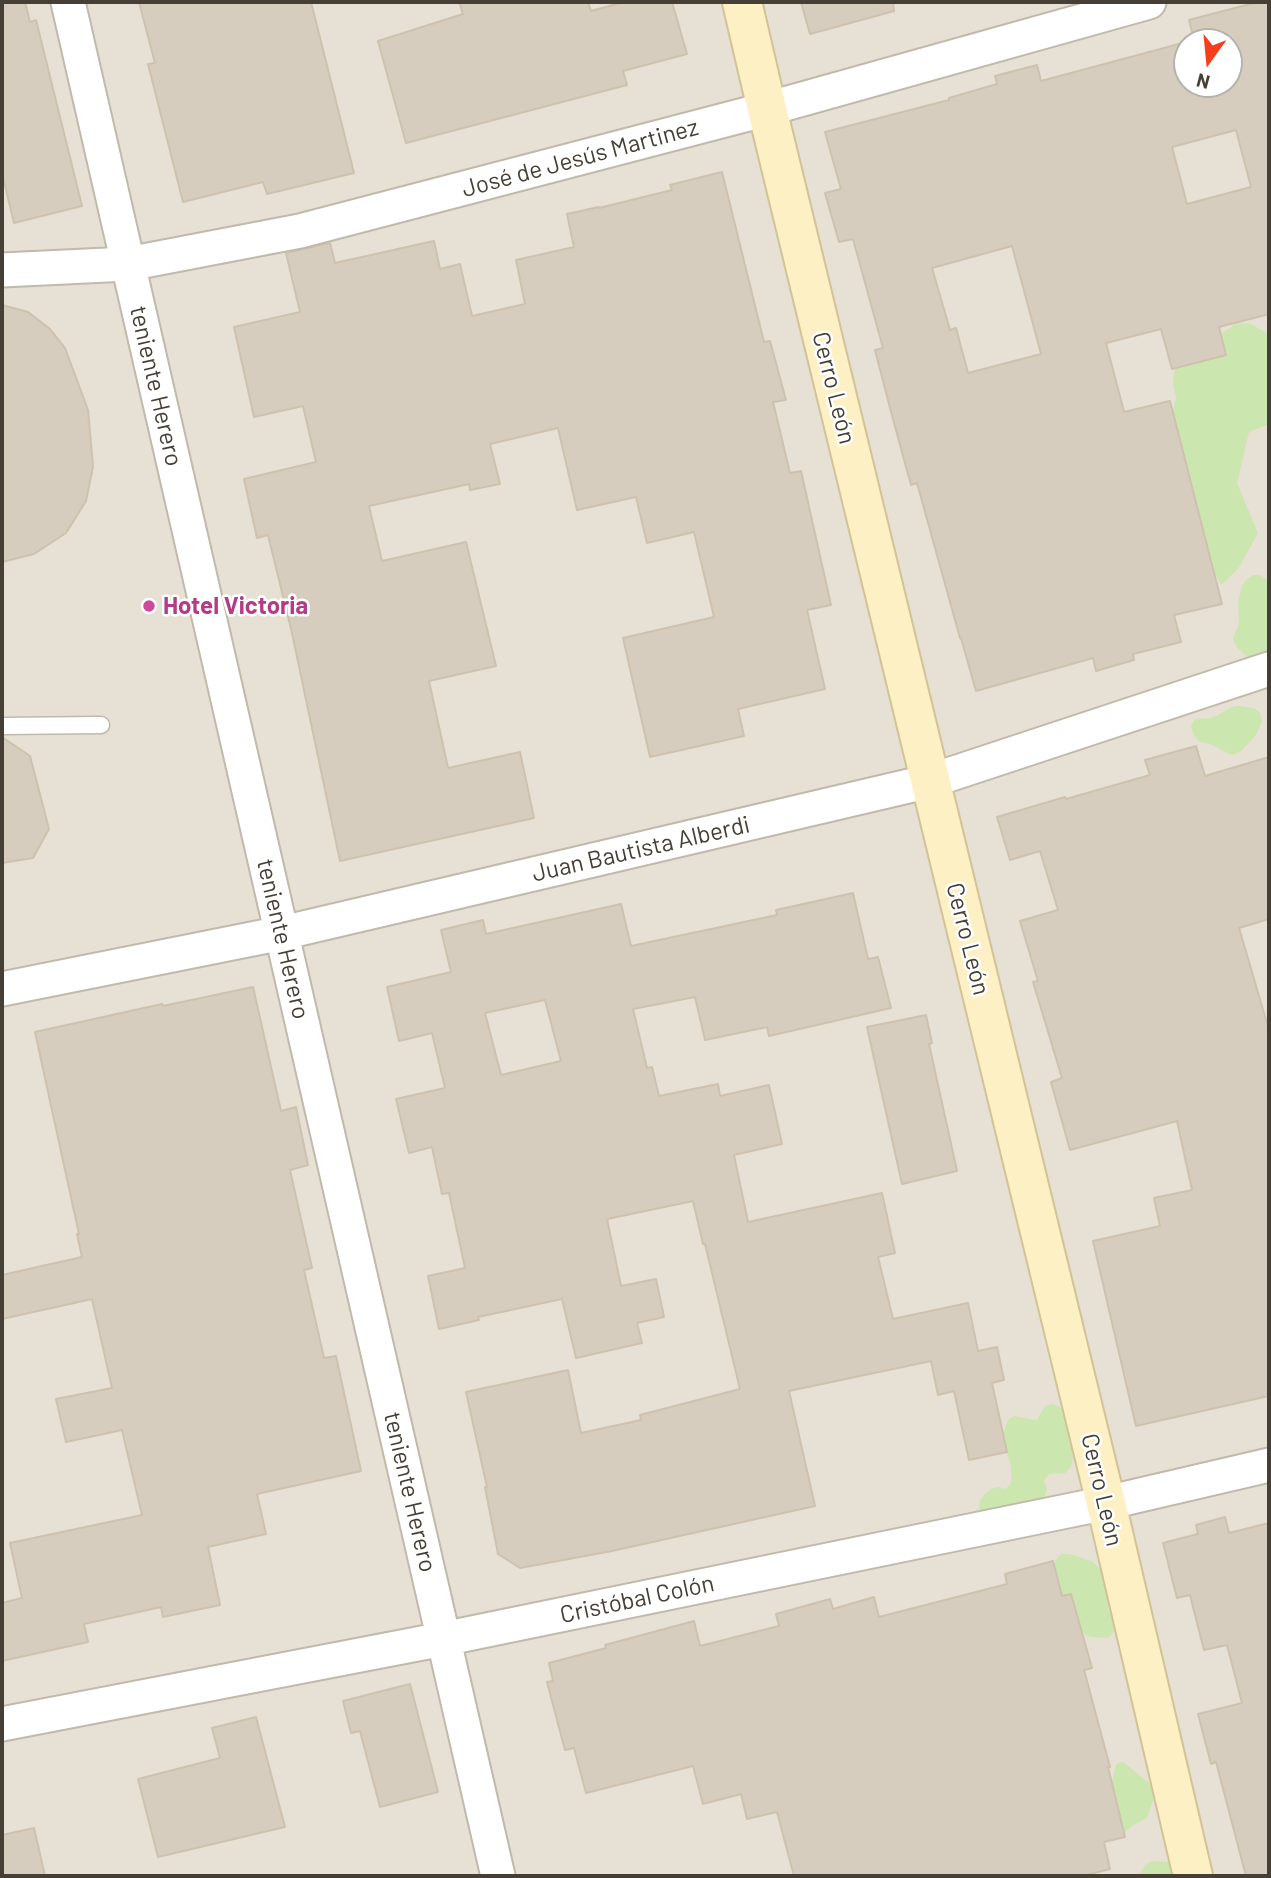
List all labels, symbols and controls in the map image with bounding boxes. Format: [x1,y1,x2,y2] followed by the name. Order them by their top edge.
[1173,28,1243,98] north arrow
[1194,69,1212,95] text: N
[459,113,701,203] street label: José de Jesús Martinez
[124,303,188,469] street label: teniente Herero
[806,329,862,447] street label: Cerro León
[163,592,308,620] place label: Hotel Victoria
[141,598,157,614] marker: Hotel Victoria
[529,810,753,888] street label: Juan Bautista Alberdi
[251,856,315,1022] street label: teniente Herero
[940,880,996,998] street label: Cerro León
[378,1409,442,1575] street label: teniente Herero
[1075,1431,1129,1549] street label: Cerro León
[557,1569,717,1629] street label: Cristóbal Colón

